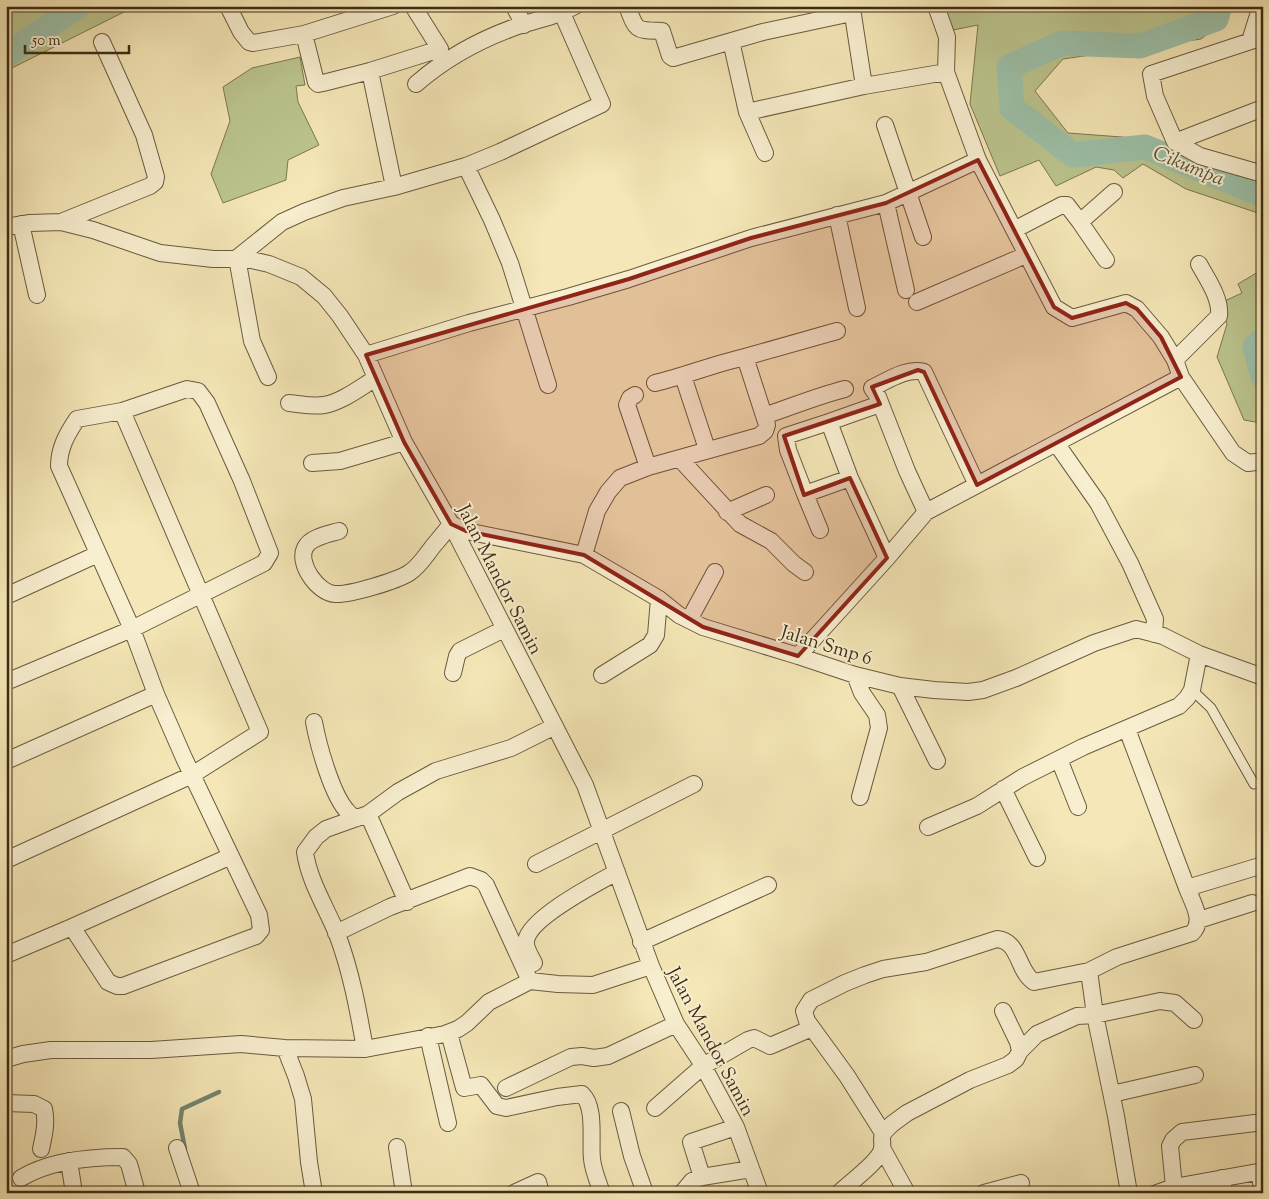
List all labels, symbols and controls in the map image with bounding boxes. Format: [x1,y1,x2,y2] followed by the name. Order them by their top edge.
[25,22,129,54] scale bar
[31,31,61,52] text: 50 m
[1148,140,1228,195] water label: Cikumpa
[449,499,548,660] street label: Jalan Mandor Samin
[776,619,875,673] street label: Jalan Smp 6
[659,962,761,1122] street label: Jalan Mandor Samin

